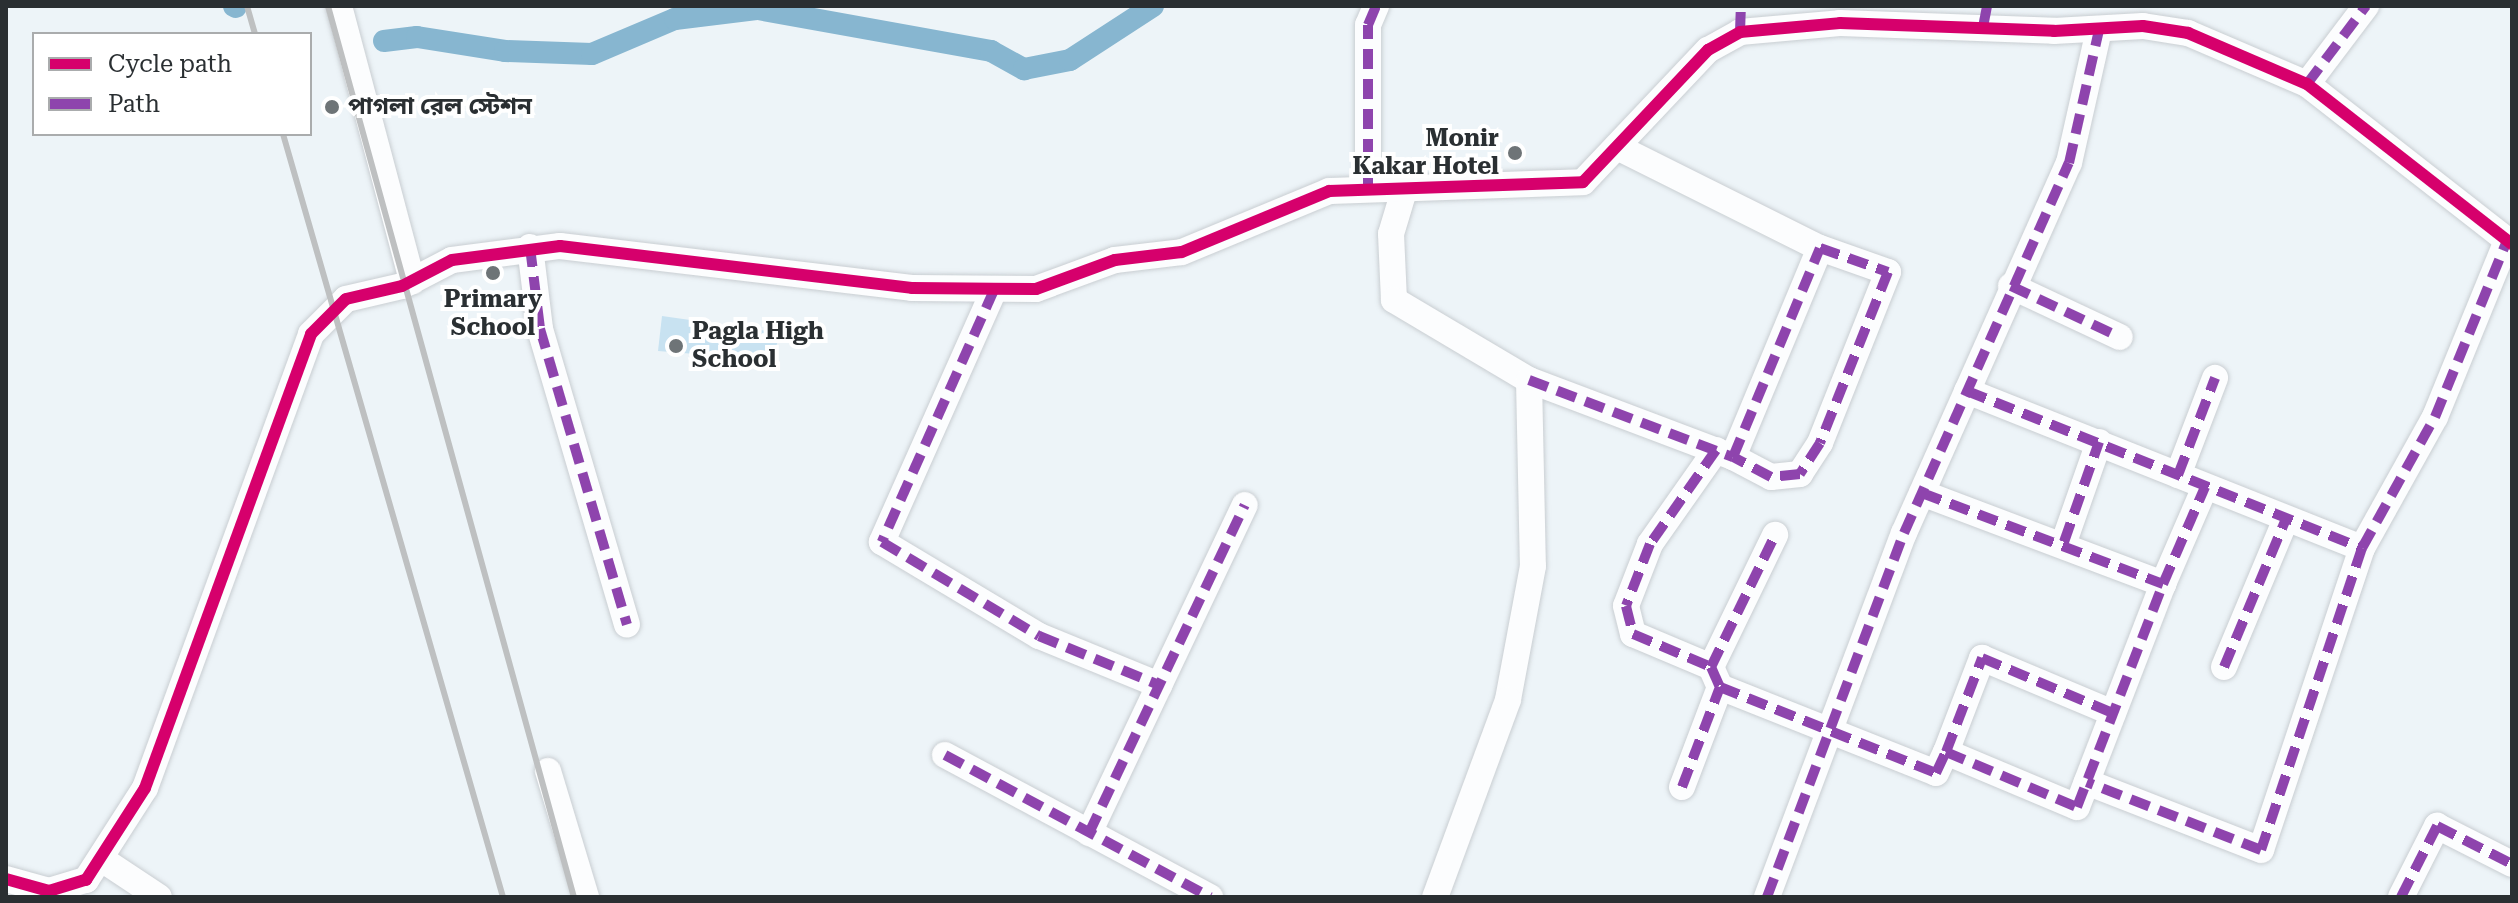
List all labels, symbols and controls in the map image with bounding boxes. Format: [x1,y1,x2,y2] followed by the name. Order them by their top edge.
[32,32,312,136] legend
[108,50,232,78] text: Cycle path
[108,90,160,118] text: Path
[348,93,532,121] place label: পাগলা রেল স্টেশন
[323,98,341,116] marker: পাগলা রেল স্টেশন
[1352,125,1499,181] place label: Monir Kakar Hotel
[1506,144,1524,162] marker: Monir Kakar Hotel
[484,264,502,282] marker: Primary School
[444,286,542,342] place label: Primary School
[692,318,824,374] place label: Pagla High School
[667,337,685,355] marker: Pagla High School

